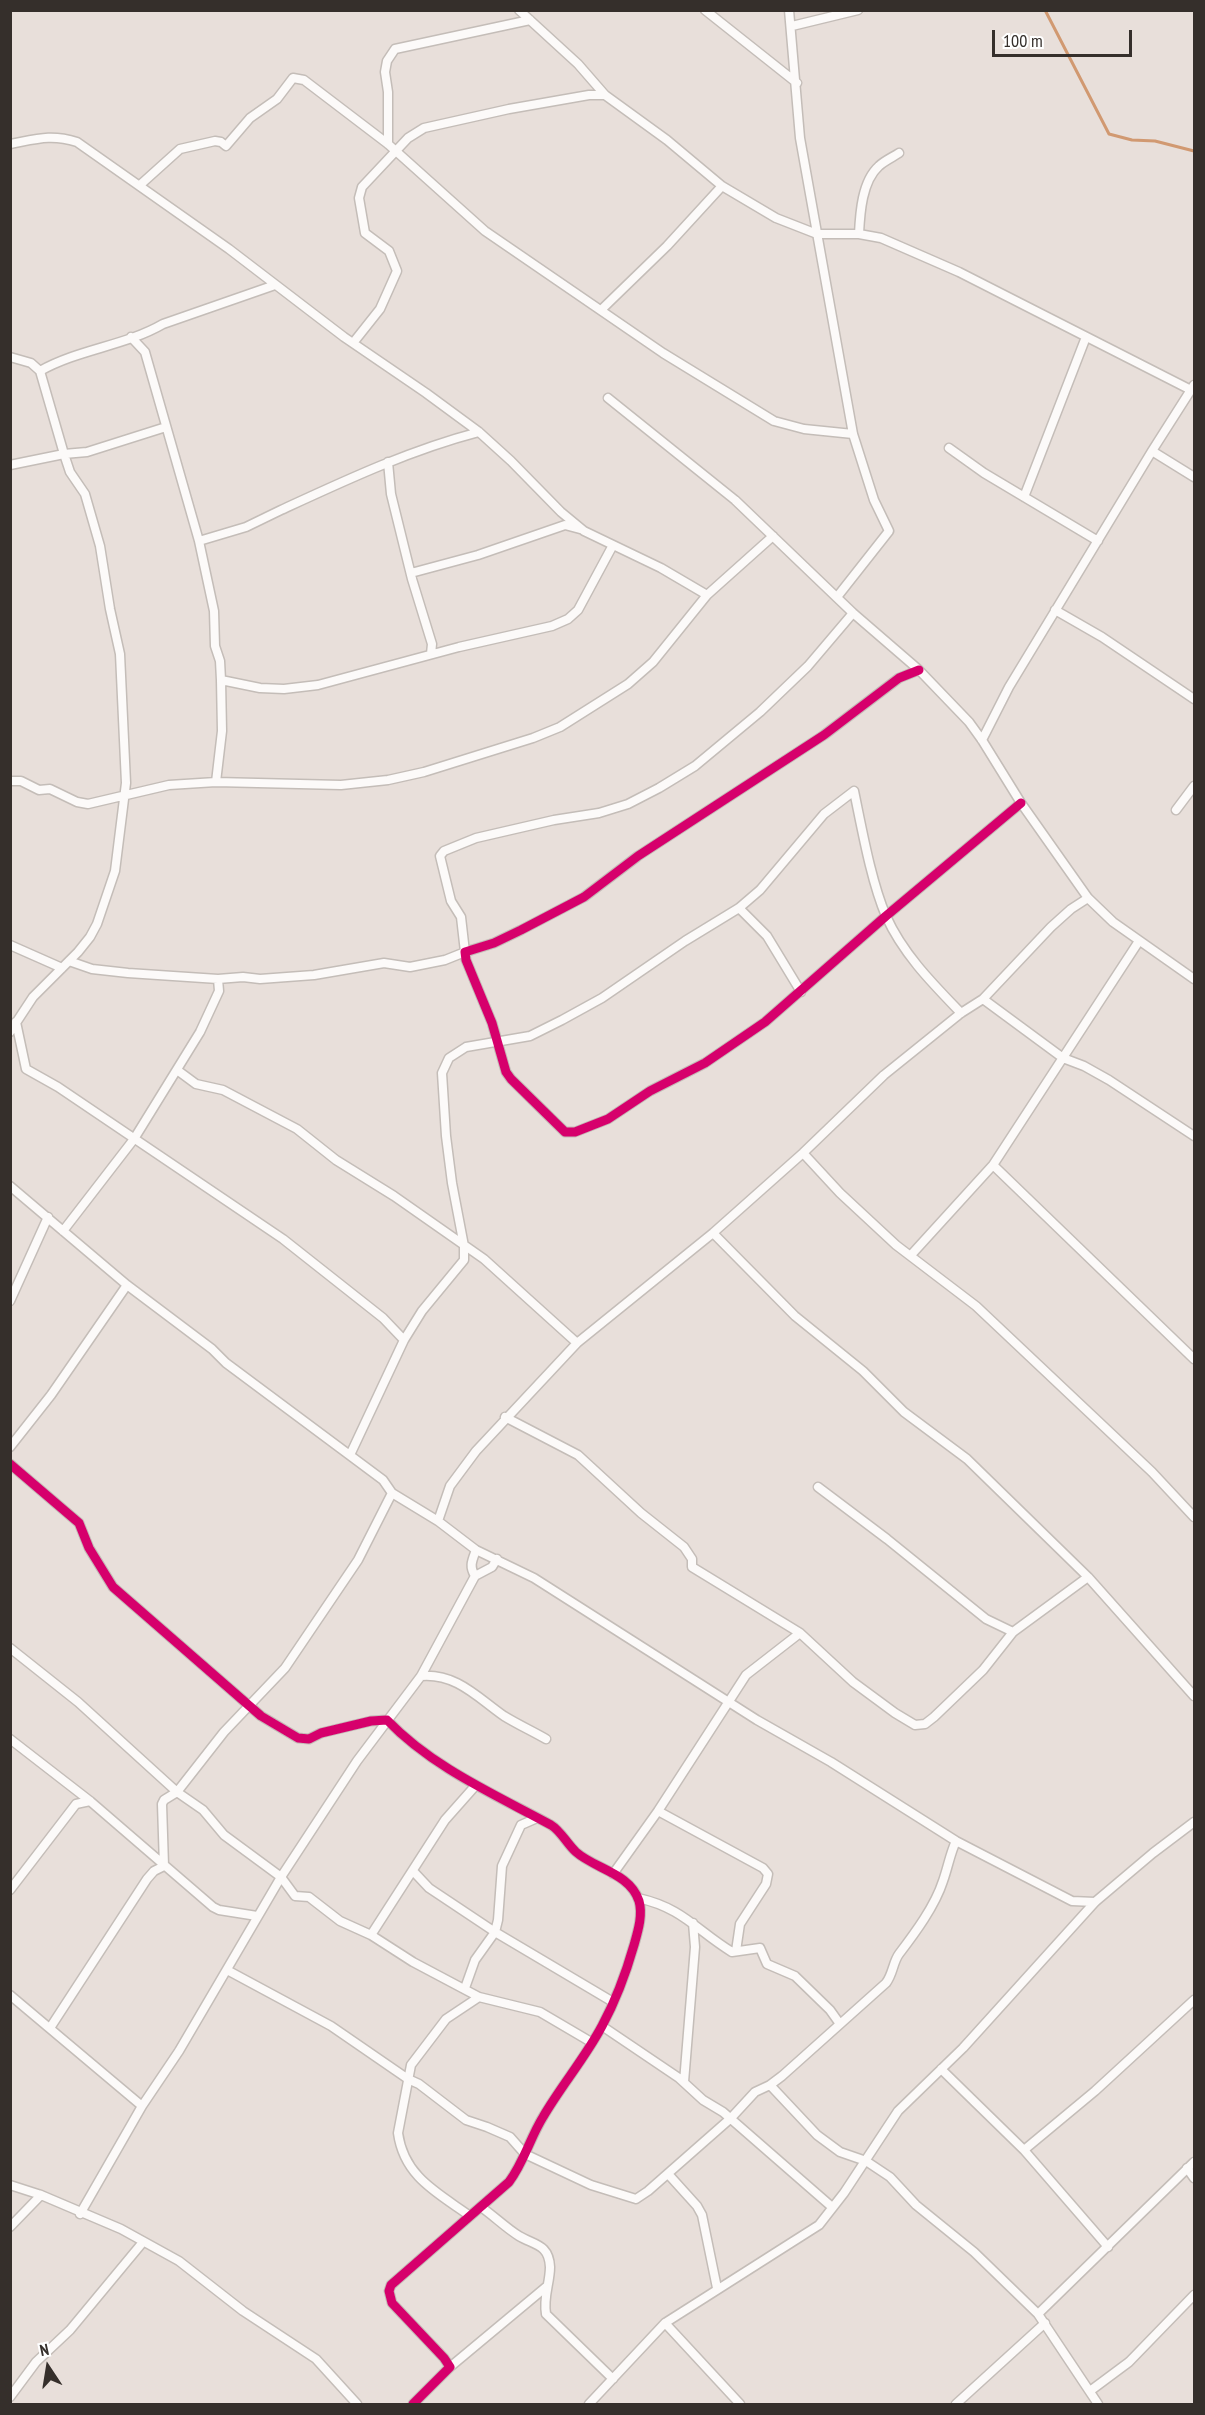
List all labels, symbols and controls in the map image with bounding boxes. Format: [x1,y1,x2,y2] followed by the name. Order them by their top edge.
[995,18,1134,56] scale bar
[1003,29,1043,52] text: 100 m
[18,2337,78,2397] north arrow
[38,2339,51,2360] text: N

